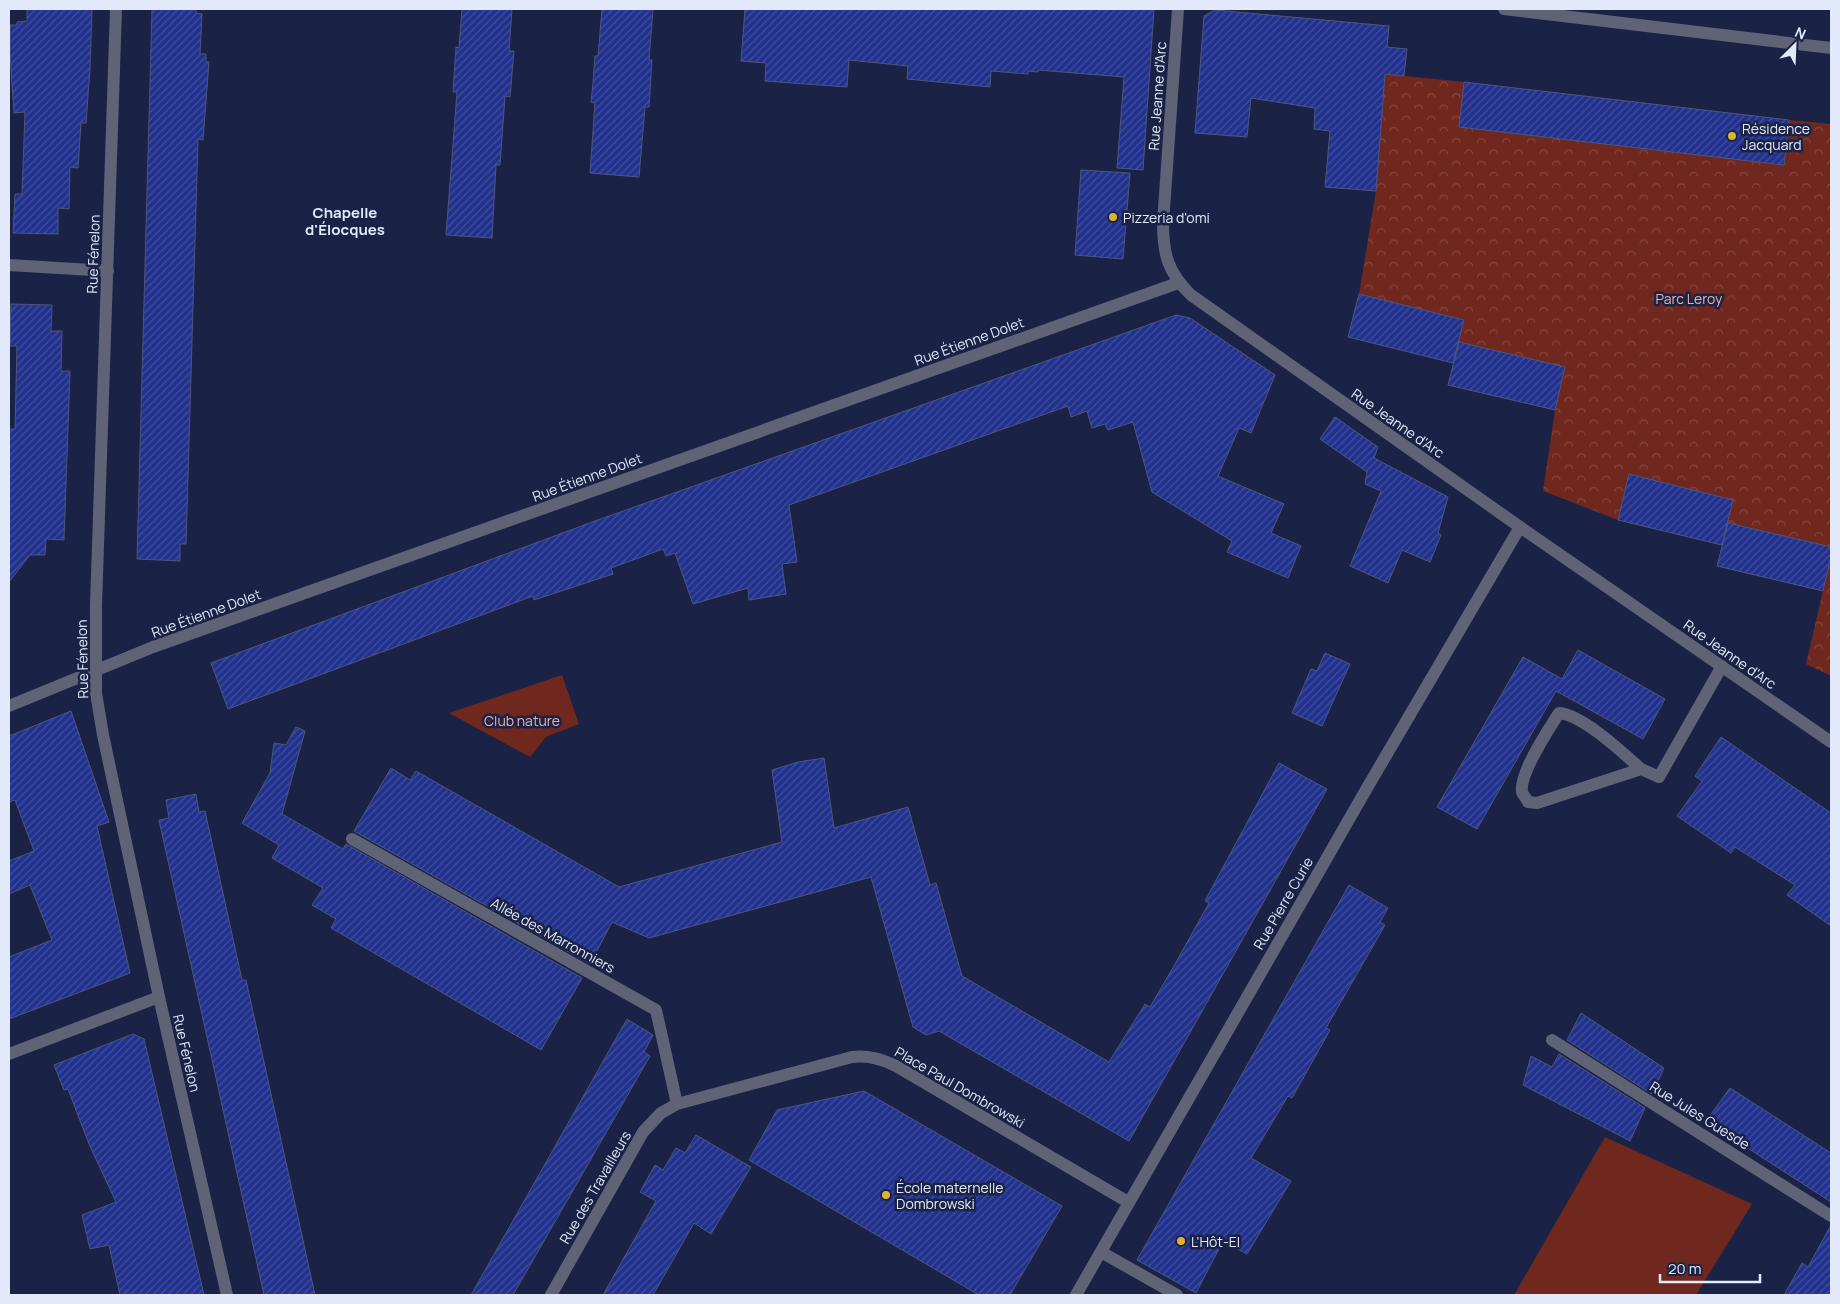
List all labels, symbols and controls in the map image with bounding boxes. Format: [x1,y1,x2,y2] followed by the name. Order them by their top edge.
[1770,20,1820,70] north arrow
[1792,22,1809,43] text: N
[1144,41,1170,151] street label: Rue Jeanne d'Arc
[1742,119,1810,154] place label: Résidence Jacquard
[1726,130,1738,142] marker: Résidence Jacquard
[305,202,385,240] district label: Chapelle d'Élocques
[1123,208,1210,227] place label: Pizzeria d'omi
[1107,211,1119,223] marker: Pizzeria d'omi
[82,214,104,294] street label: Rue Fénelon
[1656,289,1723,308] park label: Parc Leroy
[912,312,1027,370] street label: Rue Étienne Dolet
[1348,384,1448,462] street label: Rue Jeanne d'Arc
[530,448,645,506] street label: Rue Étienne Dolet
[149,584,264,642] street label: Rue Étienne Dolet
[1680,615,1780,693] street label: Rue Jeanne d'Arc
[72,619,92,699] street label: Rue Fénelon
[484,711,560,730] park label: Club nature
[1249,853,1317,953] street label: Rue Pierre Curie
[488,893,618,977] street label: Allée des Marronniers
[169,1012,205,1094] street label: Rue Fénelon
[892,1042,1028,1132] street label: Place Paul Dombrowski
[1646,1077,1754,1153] street label: Rue Jules Guesde
[555,1127,635,1247] street label: Rue des Travailleurs
[896,1178,1003,1213] place label: École maternelle Dombrowski
[880,1189,892,1201] marker: École maternelle Dombrowski
[1191,1232,1240,1251] place label: L'Hôt-El
[1175,1235,1187,1247] marker: L'Hôt-El
[1660,1252,1760,1284] scale bar
[1668,1258,1701,1279] text: 20 m

